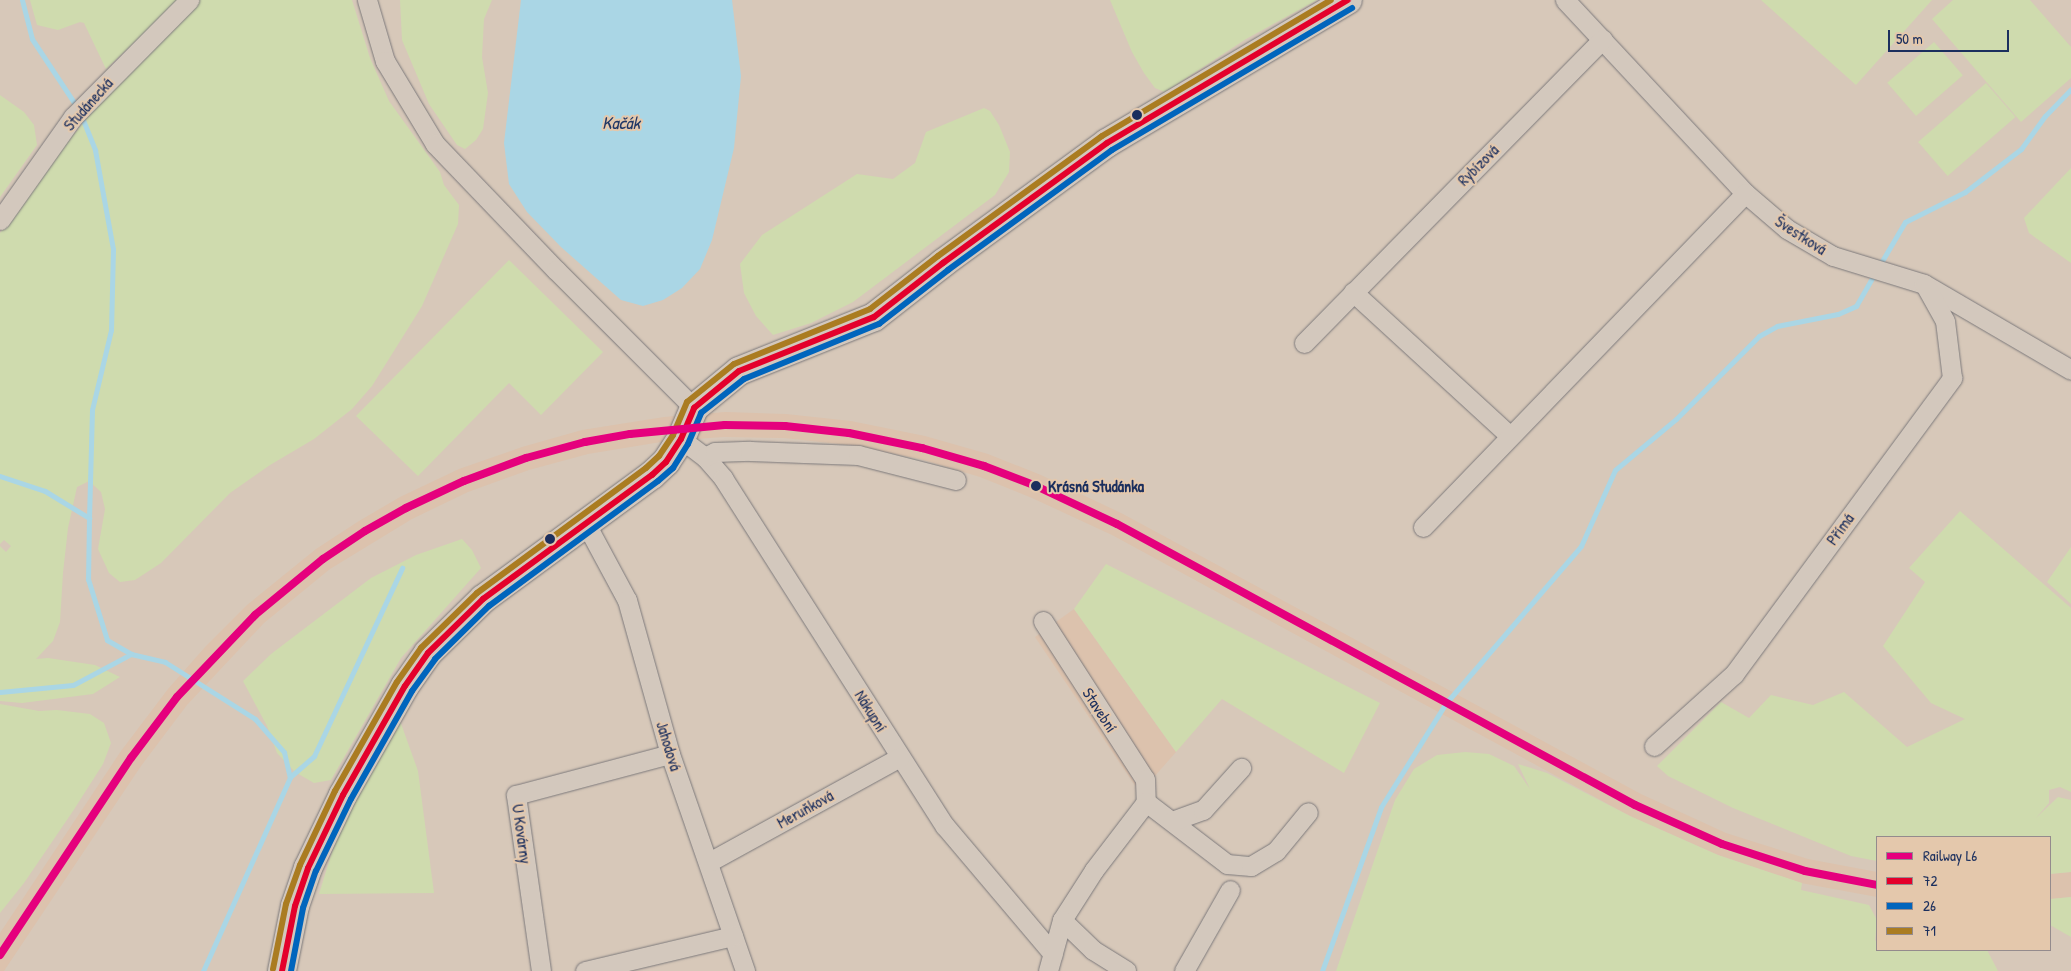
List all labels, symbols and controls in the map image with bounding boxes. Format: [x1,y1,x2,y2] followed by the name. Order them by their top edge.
[1891,20,2012,52] scale bar
[1896,28,1923,49] text: 50 m
[59,74,117,134] street label: Studánecká
[1132,110,1142,120] unlabelled marker
[602,112,640,134] water label: Kačák
[1453,140,1503,190] street label: Rybízová
[1772,211,1830,259] street label: Švestková
[1048,476,1144,496] place label: Krásná Studánka
[1027,477,1045,495] marker: Krásná Studánka
[1822,509,1858,549] street label: Přímá
[545,534,555,544] unlabelled marker
[1079,684,1121,736] street label: Stavební
[851,687,891,735] street label: Nákupní
[652,719,686,773] street label: Jahodová
[773,786,837,832] street label: Meruňková
[508,803,536,865] street label: U Kovárny
[1876,836,2051,951] legend
[1923,845,1977,866] text: Railway L6
[1923,870,1937,891] text: 72
[1923,895,1936,916] text: 26
[1923,920,1936,941] text: 71

